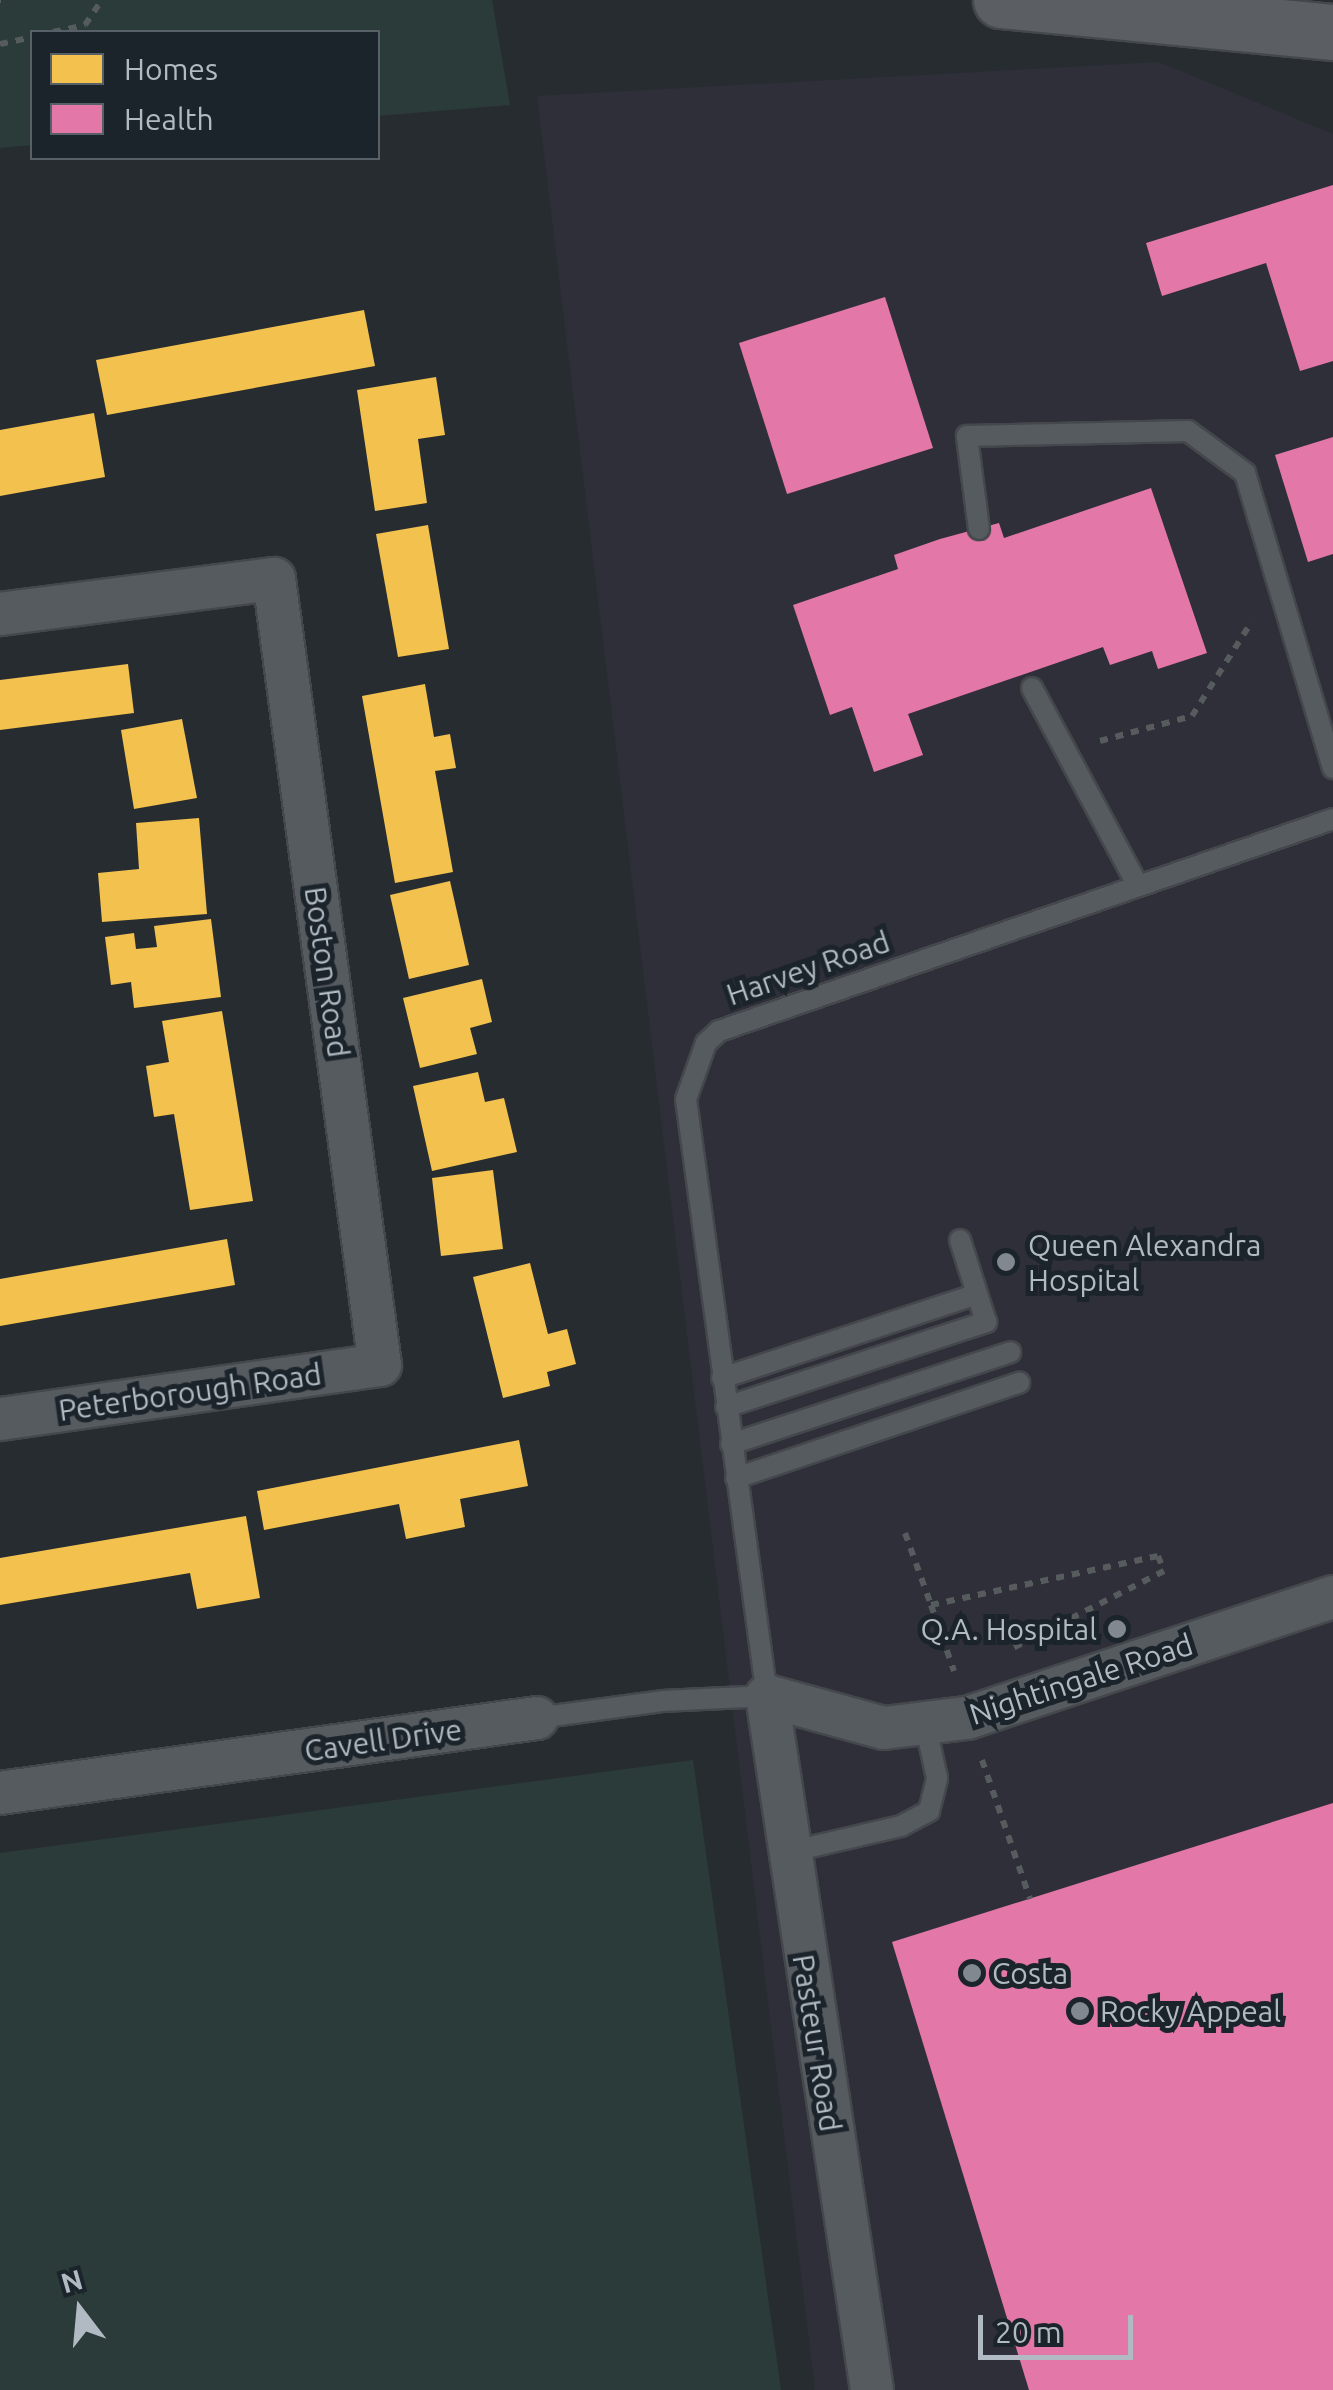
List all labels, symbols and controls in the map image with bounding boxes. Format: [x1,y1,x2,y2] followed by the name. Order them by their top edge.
[30,30,380,160] legend
[124,52,218,86] text: Homes
[124,102,214,136] text: Health
[297,884,357,1060] street label: Boston Road
[722,923,894,1013] street label: Harvey Road
[1028,1227,1261,1298] place label: Queen Alexandra Hospital
[993,1249,1019,1275] marker: Queen Alexandra Hospital
[56,1356,324,1428] street label: Peterborough Road
[920,1611,1097,1647] place label: Q.A. Hospital
[1106,1618,1128,1640] marker: Q.A. Hospital
[965,1626,1197,1732] street label: Nightingale Road
[302,1711,464,1769] street label: Cavell Drive
[785,1952,849,2134] street label: Pasteur Road
[992,1955,1068,1991] place label: Costa
[961,1962,983,1984] marker: Costa
[1100,1993,1281,2029] place label: Rocky Appeal
[1069,2000,1091,2022] marker: Rocky Appeal
[30,2260,130,2360] north arrow
[57,2263,86,2298] text: N
[983,2295,1138,2357] scale bar
[995,2315,1062,2349] text: 20 m

